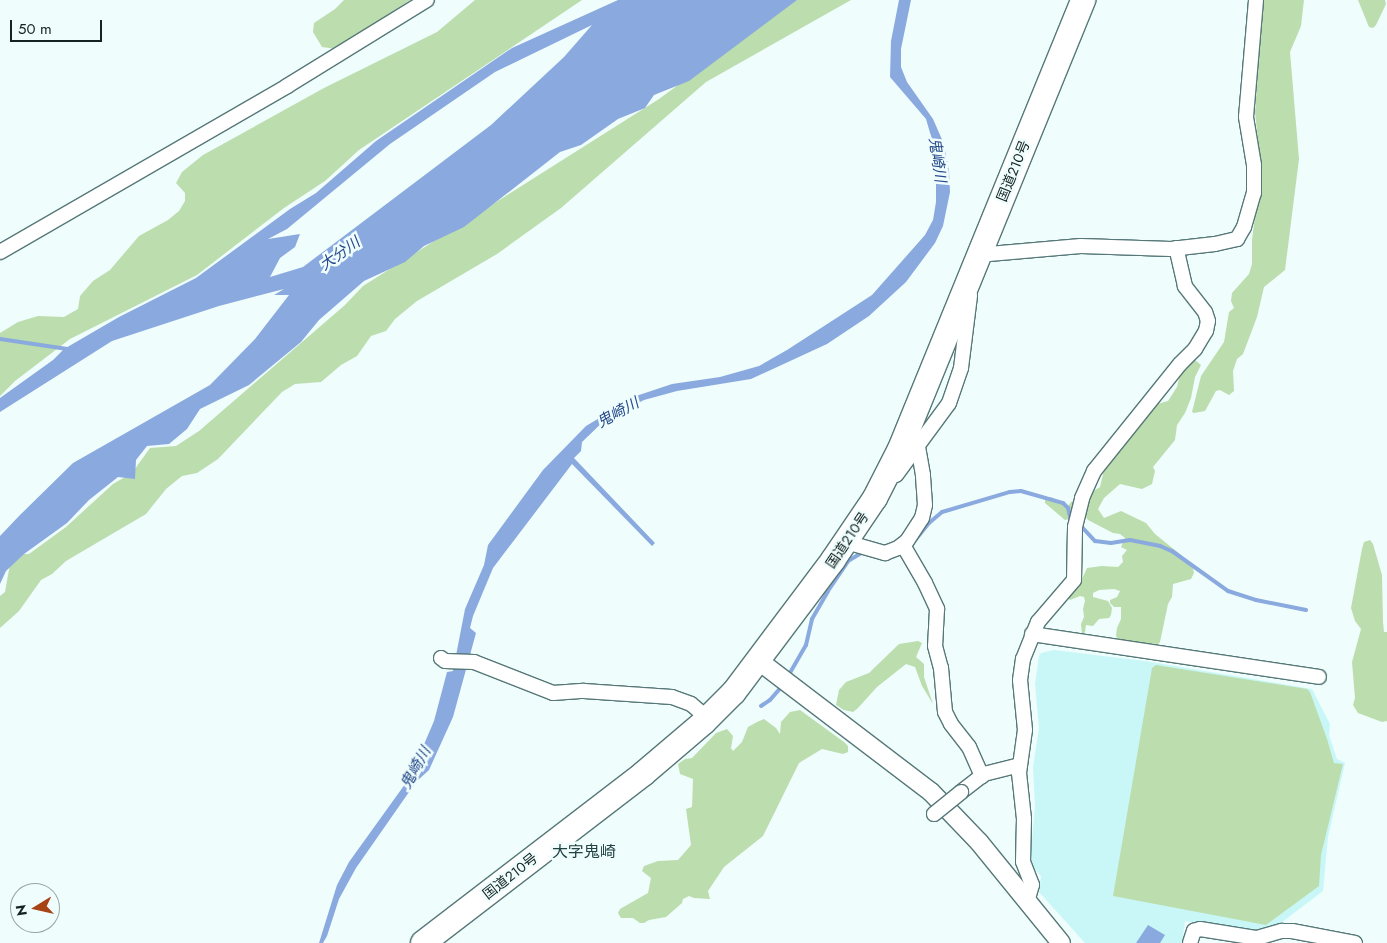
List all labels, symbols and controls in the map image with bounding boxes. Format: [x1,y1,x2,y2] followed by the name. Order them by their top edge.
[12,10,105,42] scale bar
[18,18,52,40] text: 50 m
[925,136,949,184] water label: 鬼崎川
[993,138,1033,204] street label: 国道210号
[317,233,363,275] water label: 大分川
[594,394,642,432] water label: 鬼崎川
[822,508,872,572] street label: 国道210号
[397,744,435,792] water label: 鬼崎川
[552,842,616,862] district label: 大字鬼崎
[479,849,541,903] street label: 国道210号
[10,883,60,933] north arrow
[10,903,32,917] text: N

